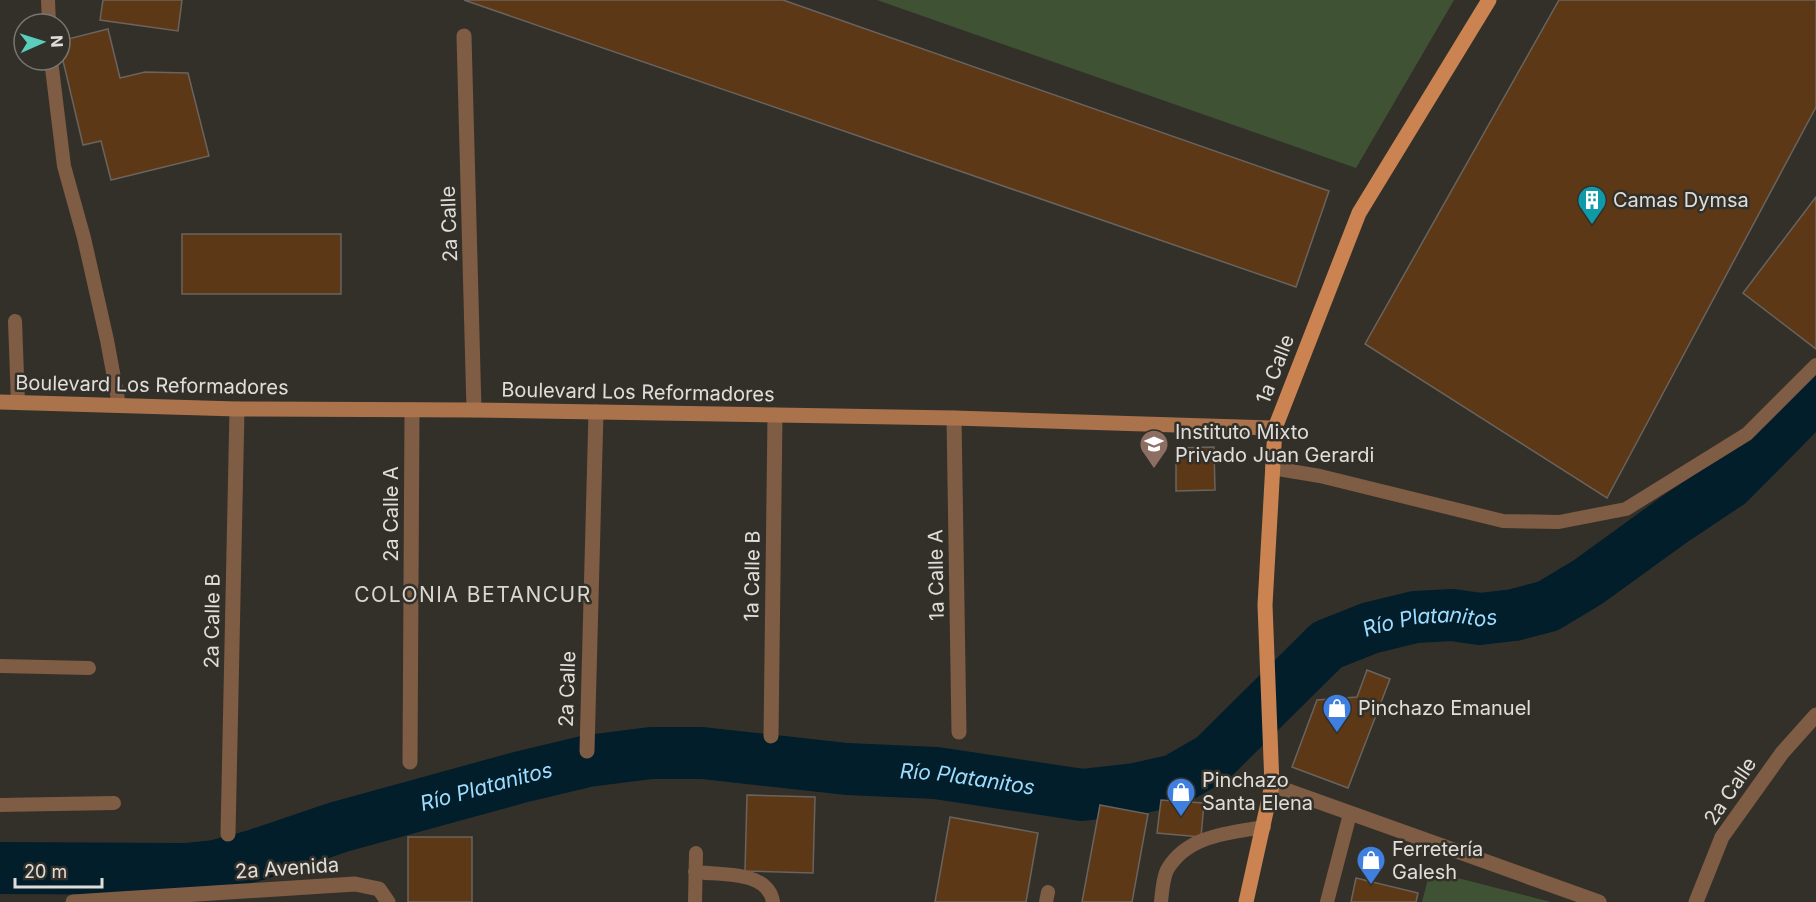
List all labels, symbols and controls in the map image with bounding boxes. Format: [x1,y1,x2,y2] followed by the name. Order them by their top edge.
[12,12,72,72] north arrow
[47,35,67,48] text: N
[1576,184,1608,226] building icon: Camas Dymsa
[436,185,462,263] street label: 2a Calle
[1613,188,1749,212] place label: Camas Dymsa
[1251,331,1299,407] street label: 1a Calle
[15,371,289,399] street label: Boulevard Los Reformadores
[501,378,775,406] street label: Boulevard Los Reformadores
[1175,420,1374,467] place label: Instituto Mixto Privado Juan Gerardi
[1138,428,1170,470] school or university icon: Instituto Mixto Privado Juan Gerardi
[379,466,403,562] street label: 2a Calle A
[923,529,949,621] street label: 1a Calle A
[739,530,765,622] street label: 1a Calle B
[199,573,225,669] street label: 2a Calle B
[354,582,592,607] district label: COLONIA BETANCUR
[1359,602,1499,642] water label: Río Platanitos
[554,650,580,728] street label: 2a Calle
[1321,692,1353,734] shop icon: Pinchazo Emanuel
[1358,696,1531,720] place label: Pinchazo Emanuel
[1699,753,1761,829] street label: 2a Calle
[417,757,555,816] water label: Río Platanitos
[899,758,1037,800] water label: Río Platanitos
[1202,768,1313,815] place label: Pinchazo Santa Elena
[1165,776,1197,818] shop icon: Pinchazo Santa Elena
[1392,837,1483,884] place label: Ferretería Galesh
[1355,844,1387,886] shop icon: Ferretería Galesh
[15,851,102,889] scale bar
[234,852,340,884] street label: 2a Avenida
[24,861,67,882] text: 20 m

